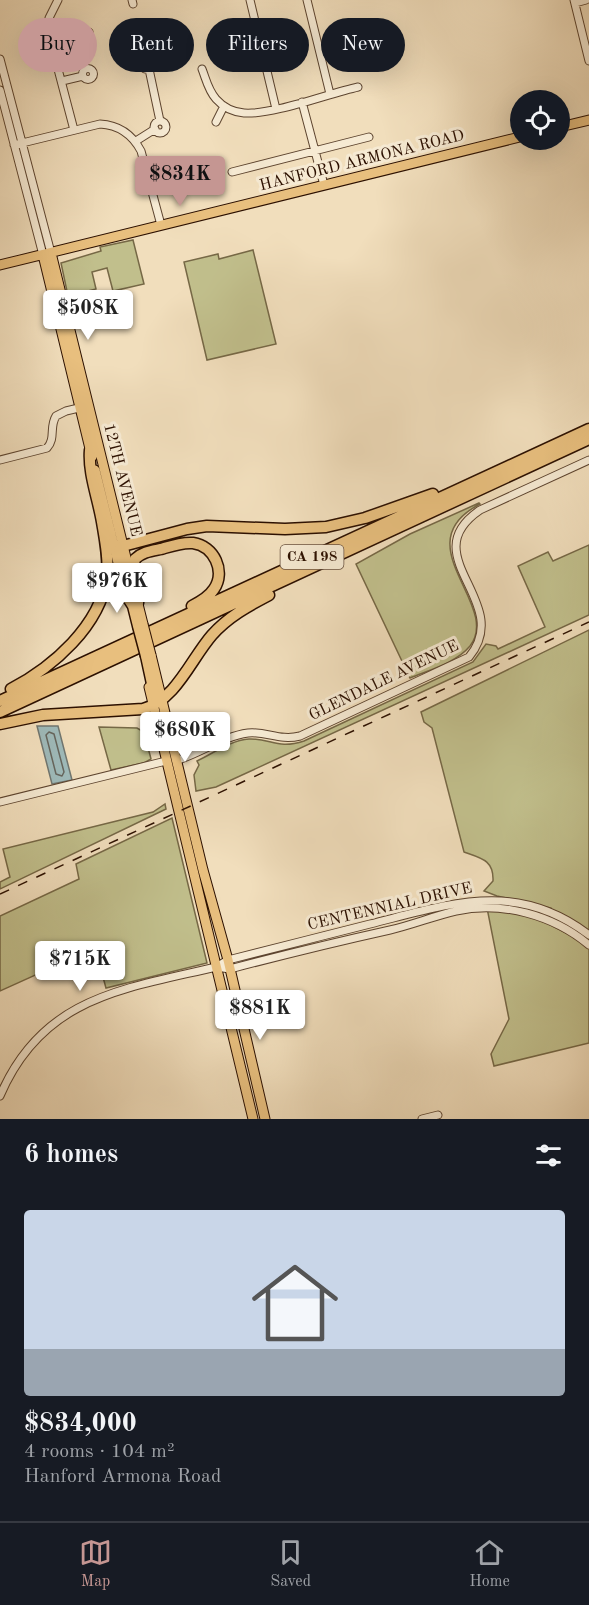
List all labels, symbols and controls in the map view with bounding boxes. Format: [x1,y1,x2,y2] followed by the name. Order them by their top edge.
[18,18,97,72] chip: Buy
[109,18,194,72] chip: Rent
[206,18,309,72] chip: Filters
[321,18,405,72] chip: New
[510,90,570,150] map controls
[510,90,570,150] button: locate
[258,128,466,194] street label: HANFORD ARMONA ROAD
[138,156,222,207] pin: $834K
[149,165,211,185] text: $834K
[46,290,130,341] pin: $508K
[57,299,119,319] text: $508K
[100,422,144,538] street label: 12TH AVENUE
[280,545,344,569] road number: CA 198
[75,563,159,614] pin: $976K
[86,572,148,592] text: $976K
[307,638,461,724] street label: GLENDALE AVENUE
[143,712,227,763] pin: $680K
[154,721,216,741] text: $680K
[306,880,474,934] street label: CENTENNIAL DRIVE
[38,941,122,992] pin: $715K
[49,950,111,970] text: $715K
[218,990,302,1041] pin: $881K
[229,999,291,1019] text: $881K
[532,1139,565,1172] icon: filters
[24,1142,118,1168] text: 6 homes
[241,1249,349,1357] icon: home
[24,1411,137,1437] text: $834,000
[24,1442,174,1462] text: 4 rooms · 104 m²
[24,1467,221,1487] text: Hanford Armona Road
[79,1536,112,1592] tab: Map
[270,1536,311,1592] tab: Saved
[469,1536,510,1592] tab: Home

